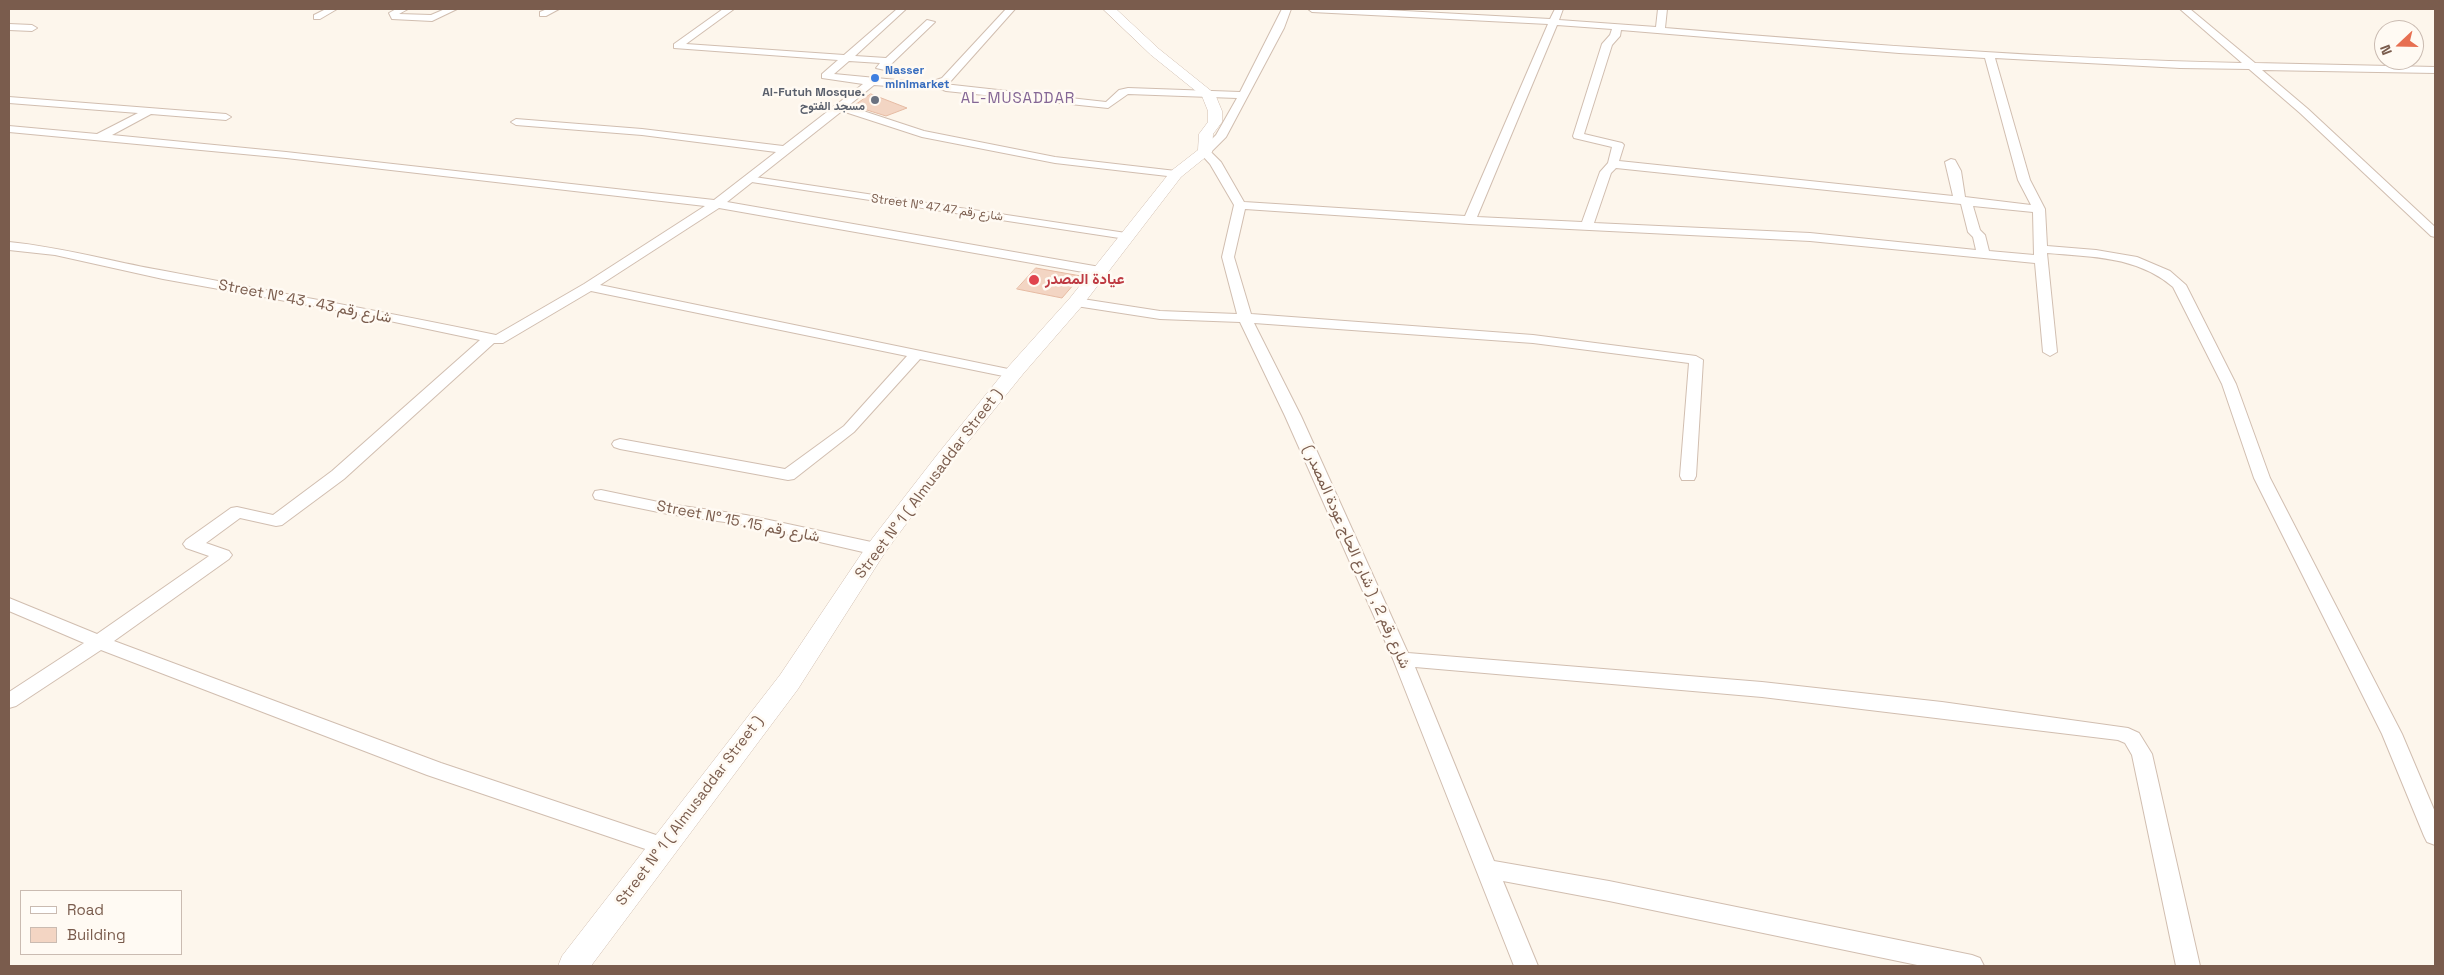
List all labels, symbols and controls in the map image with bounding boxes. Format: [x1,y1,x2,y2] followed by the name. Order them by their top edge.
[2374,20,2424,70] north arrow
[2376,42,2396,58] text: N
[885,64,950,92] place label: Nasser minimarket
[869,72,881,84] marker: Nasser minimarket
[762,86,865,114] place label: Al-Futuh Mosque. مسجد الفتوح
[959,90,1077,108] district label: AL-MUSADDAR
[869,94,881,106] marker: Al-Futuh Mosque. مسجد الفتوح
[870,192,1004,224] street label: Street N° 47 شارع رقم 47
[1045,271,1125,289] place label: عيادة المصدر
[1027,273,1041,287] marker: عيادة المصدر
[217,276,393,328] street label: Street N° 43 . شارع رقم 43
[852,386,1006,582] street label: Street N° 1 ( Almusaddar Street )
[1298,442,1414,672] street label: شارع رقم 2 , ( شارع الحاج عودة المصدر )
[655,497,821,547] street label: Street N° 15 .شارع رقم 15
[613,713,767,909] street label: Street N° 1 ( Almusaddar Street )
[20,890,182,955] legend
[67,900,104,919] text: Road
[67,925,126,944] text: Building

